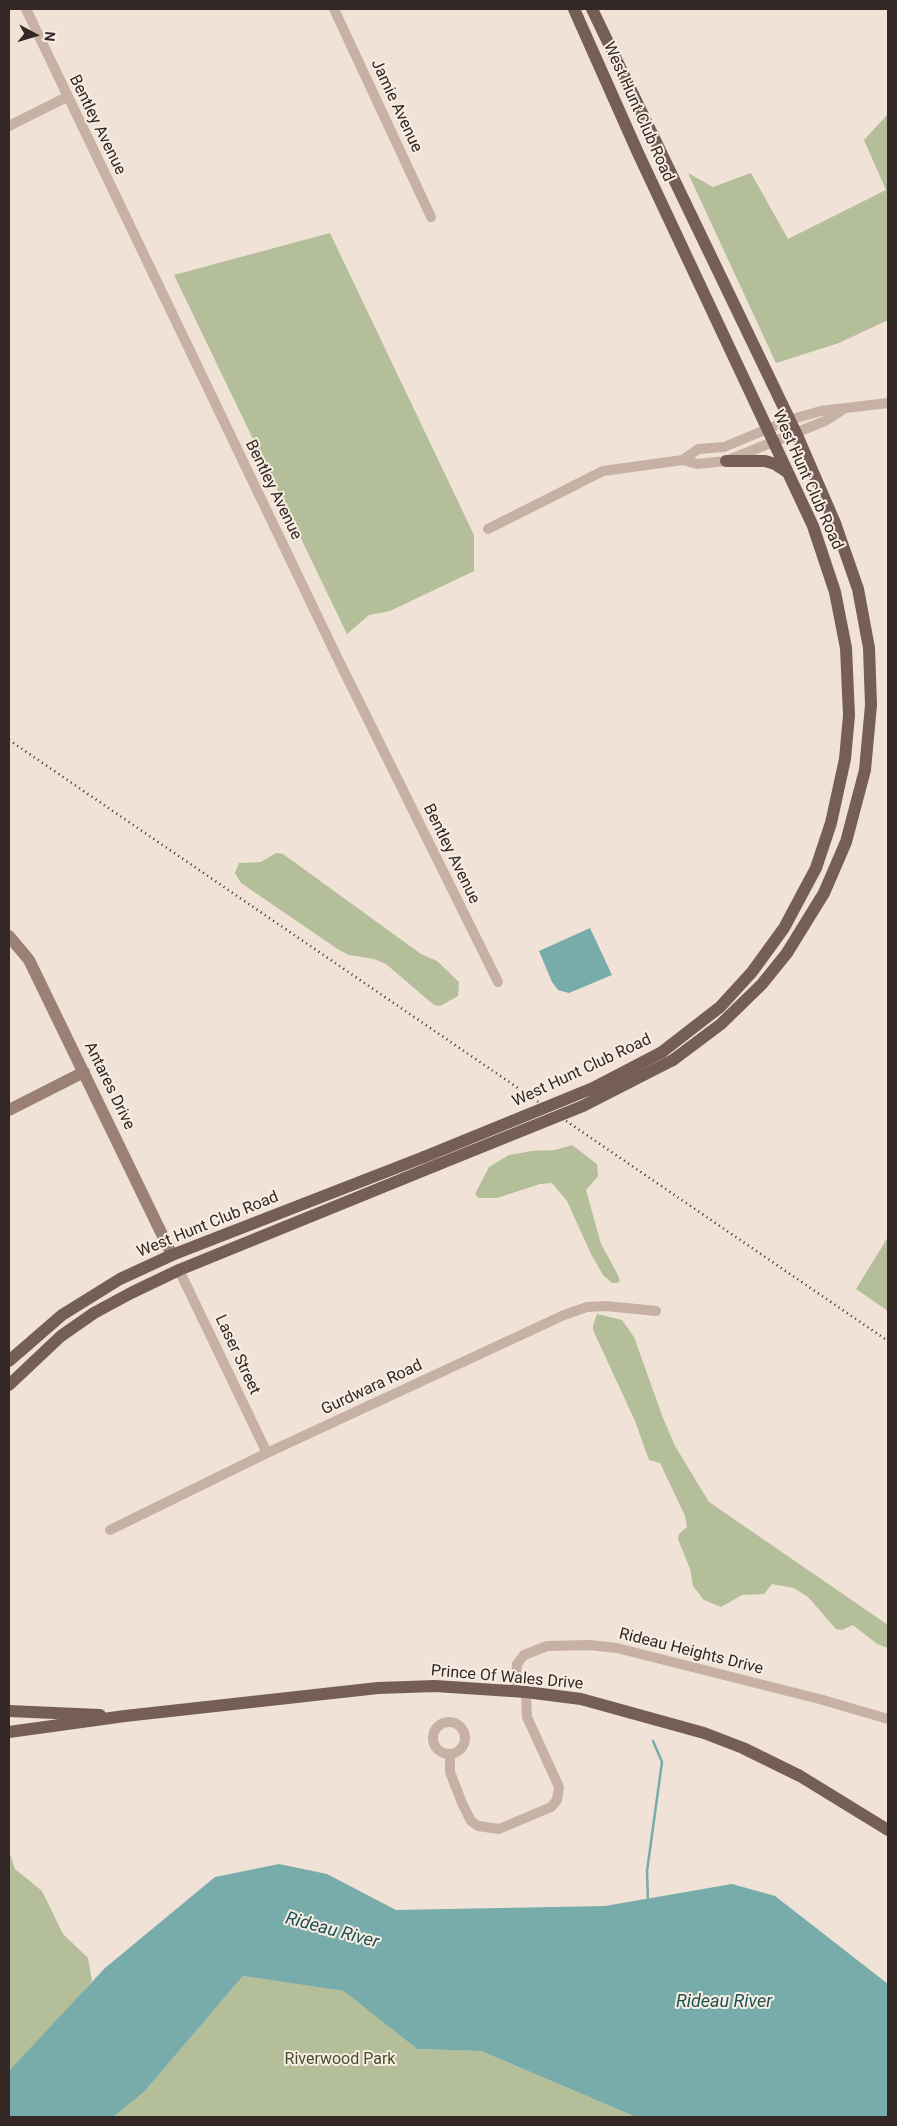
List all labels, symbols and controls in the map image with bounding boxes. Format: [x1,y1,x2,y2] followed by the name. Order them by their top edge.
[10,10,60,60] north arrow
[41,31,58,42] text: N
[599,39,677,185] street label: West Hunt Club Road
[366,57,426,155] street label: Jamie Avenue
[65,72,129,178] street label: Bentley Avenue
[768,407,846,553] street label: West Hunt Club Road
[241,437,305,543] street label: Bentley Avenue
[419,801,483,907] street label: Bentley Avenue
[510,1030,654,1112] street label: West Hunt Club Road
[80,1039,138,1133] street label: Antares Drive
[134,1188,282,1262] street label: West Hunt Club Road
[210,1312,264,1398] street label: Laser Street
[318,1356,426,1420] street label: Gurdwara Road
[617,1625,765,1679] street label: Rideau Heights Drive
[430,1662,584,1694] street label: Prince Of Wales Drive
[283,1908,381,1954] water label: Rideau River
[676,1991,772,2013] water label: Rideau River
[285,2050,395,2070] park label: Riverwood Park

